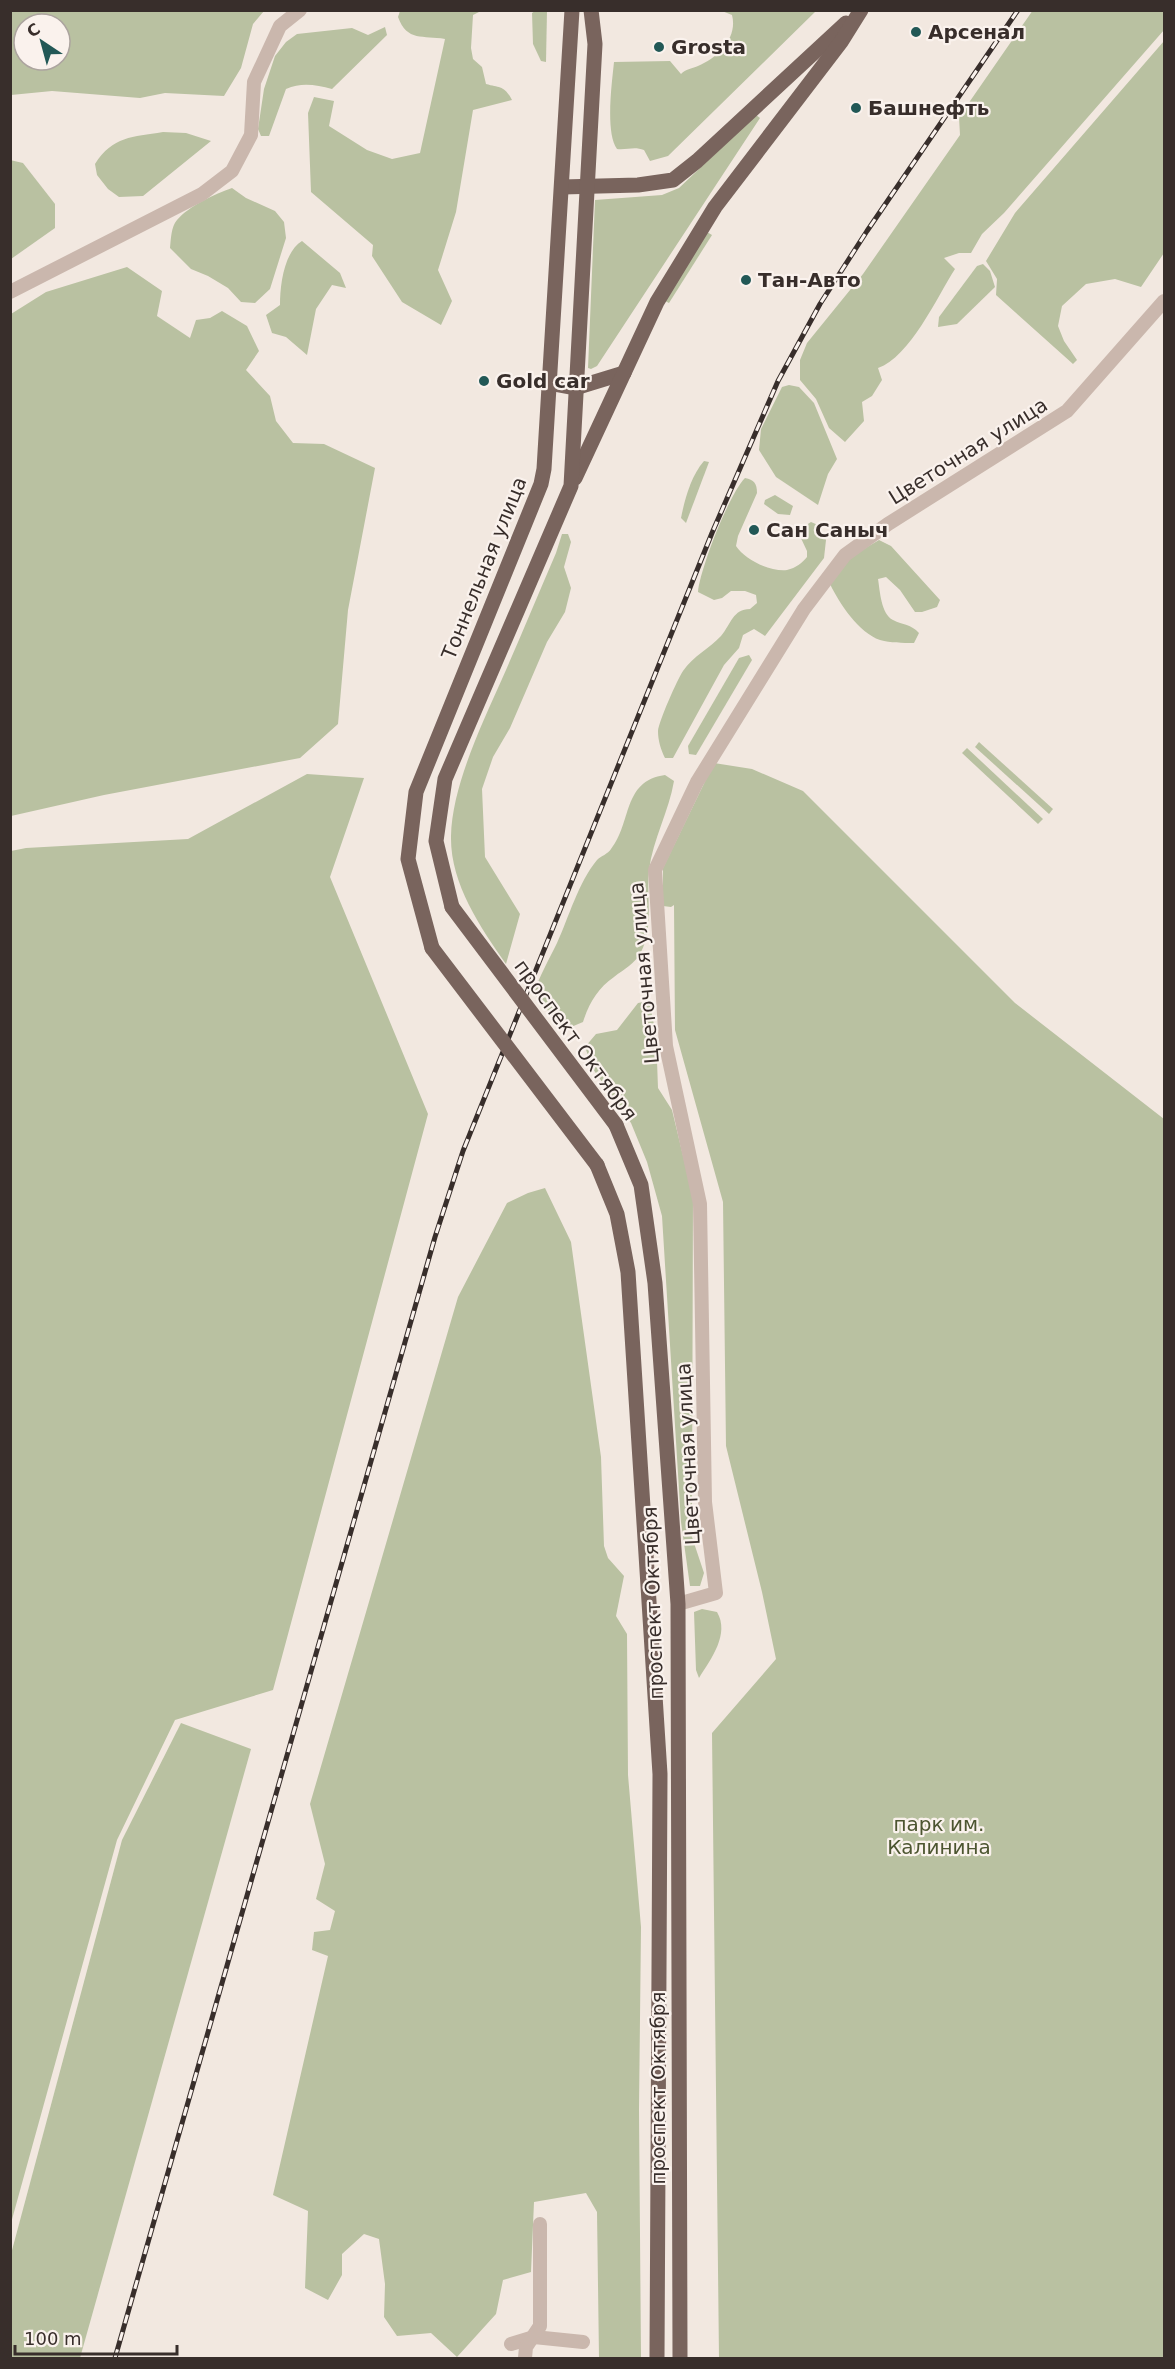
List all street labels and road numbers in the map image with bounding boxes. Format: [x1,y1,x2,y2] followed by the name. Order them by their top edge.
[884,392,1052,510] street label: Цветочная улица
[436,473,532,664] street label: Тоннельная улица
[624,881,664,1065] street label: Цветочная улица
[510,955,642,1125] street label: проспект Октября
[671,1362,705,1546] street label: Цветочная улица
[638,1506,668,1700] street label: проспект Октября
[646,1991,670,2185] street label: проспект Октября

